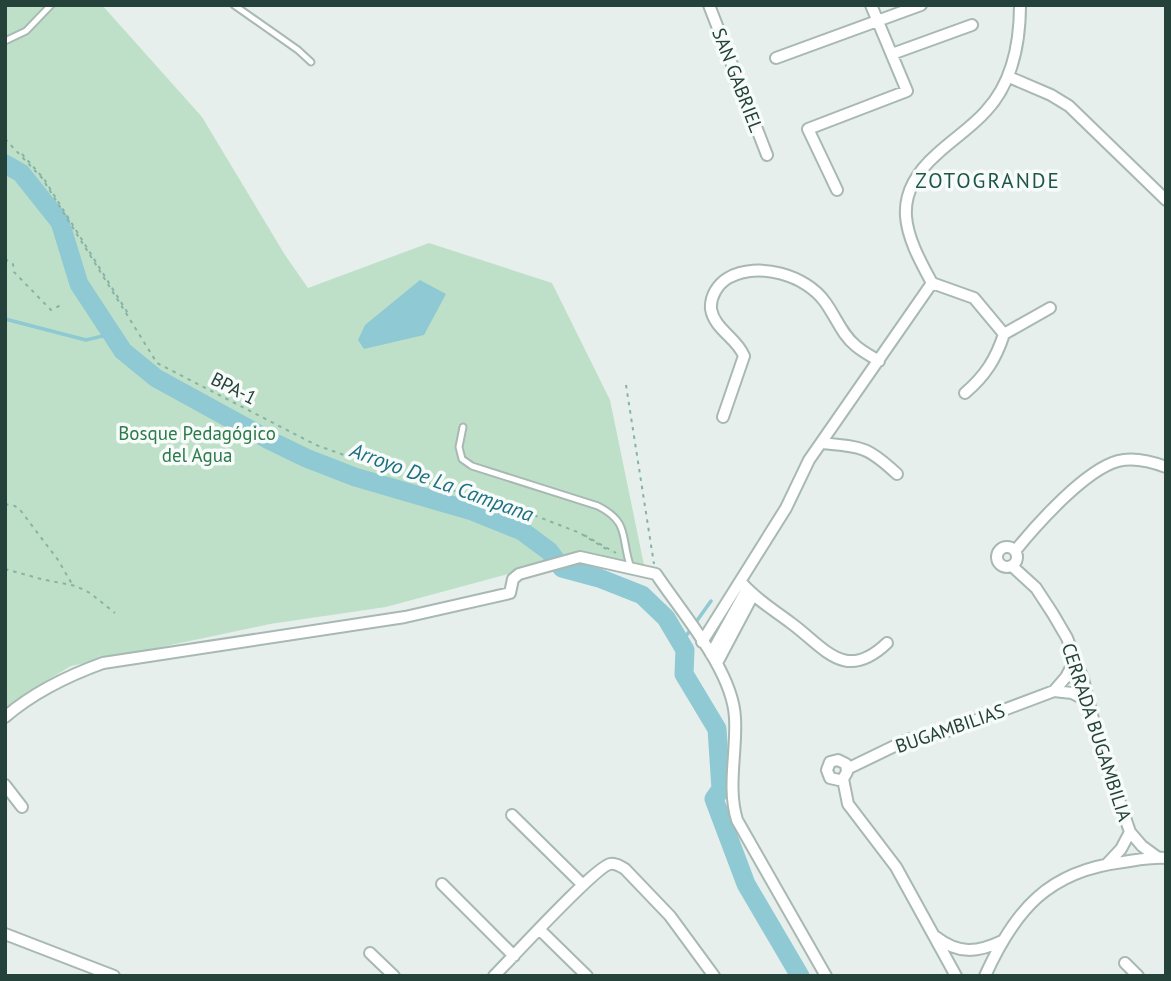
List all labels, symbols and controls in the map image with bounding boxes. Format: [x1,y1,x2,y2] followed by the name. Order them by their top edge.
[707,24,769,136] street label: SAN GABRIEL
[915,167,1061,194] district label: ZOTOGRANDE
[207,366,261,410] street label: BPA-1
[118,421,276,467] park label: Bosque Pedagógico del Agua
[346,436,538,528] water label: Arroyo De La Campana
[1057,640,1137,824] street label: CERRADA BUGAMBILIA
[892,698,1008,758] street label: BUGAMBILIAS

